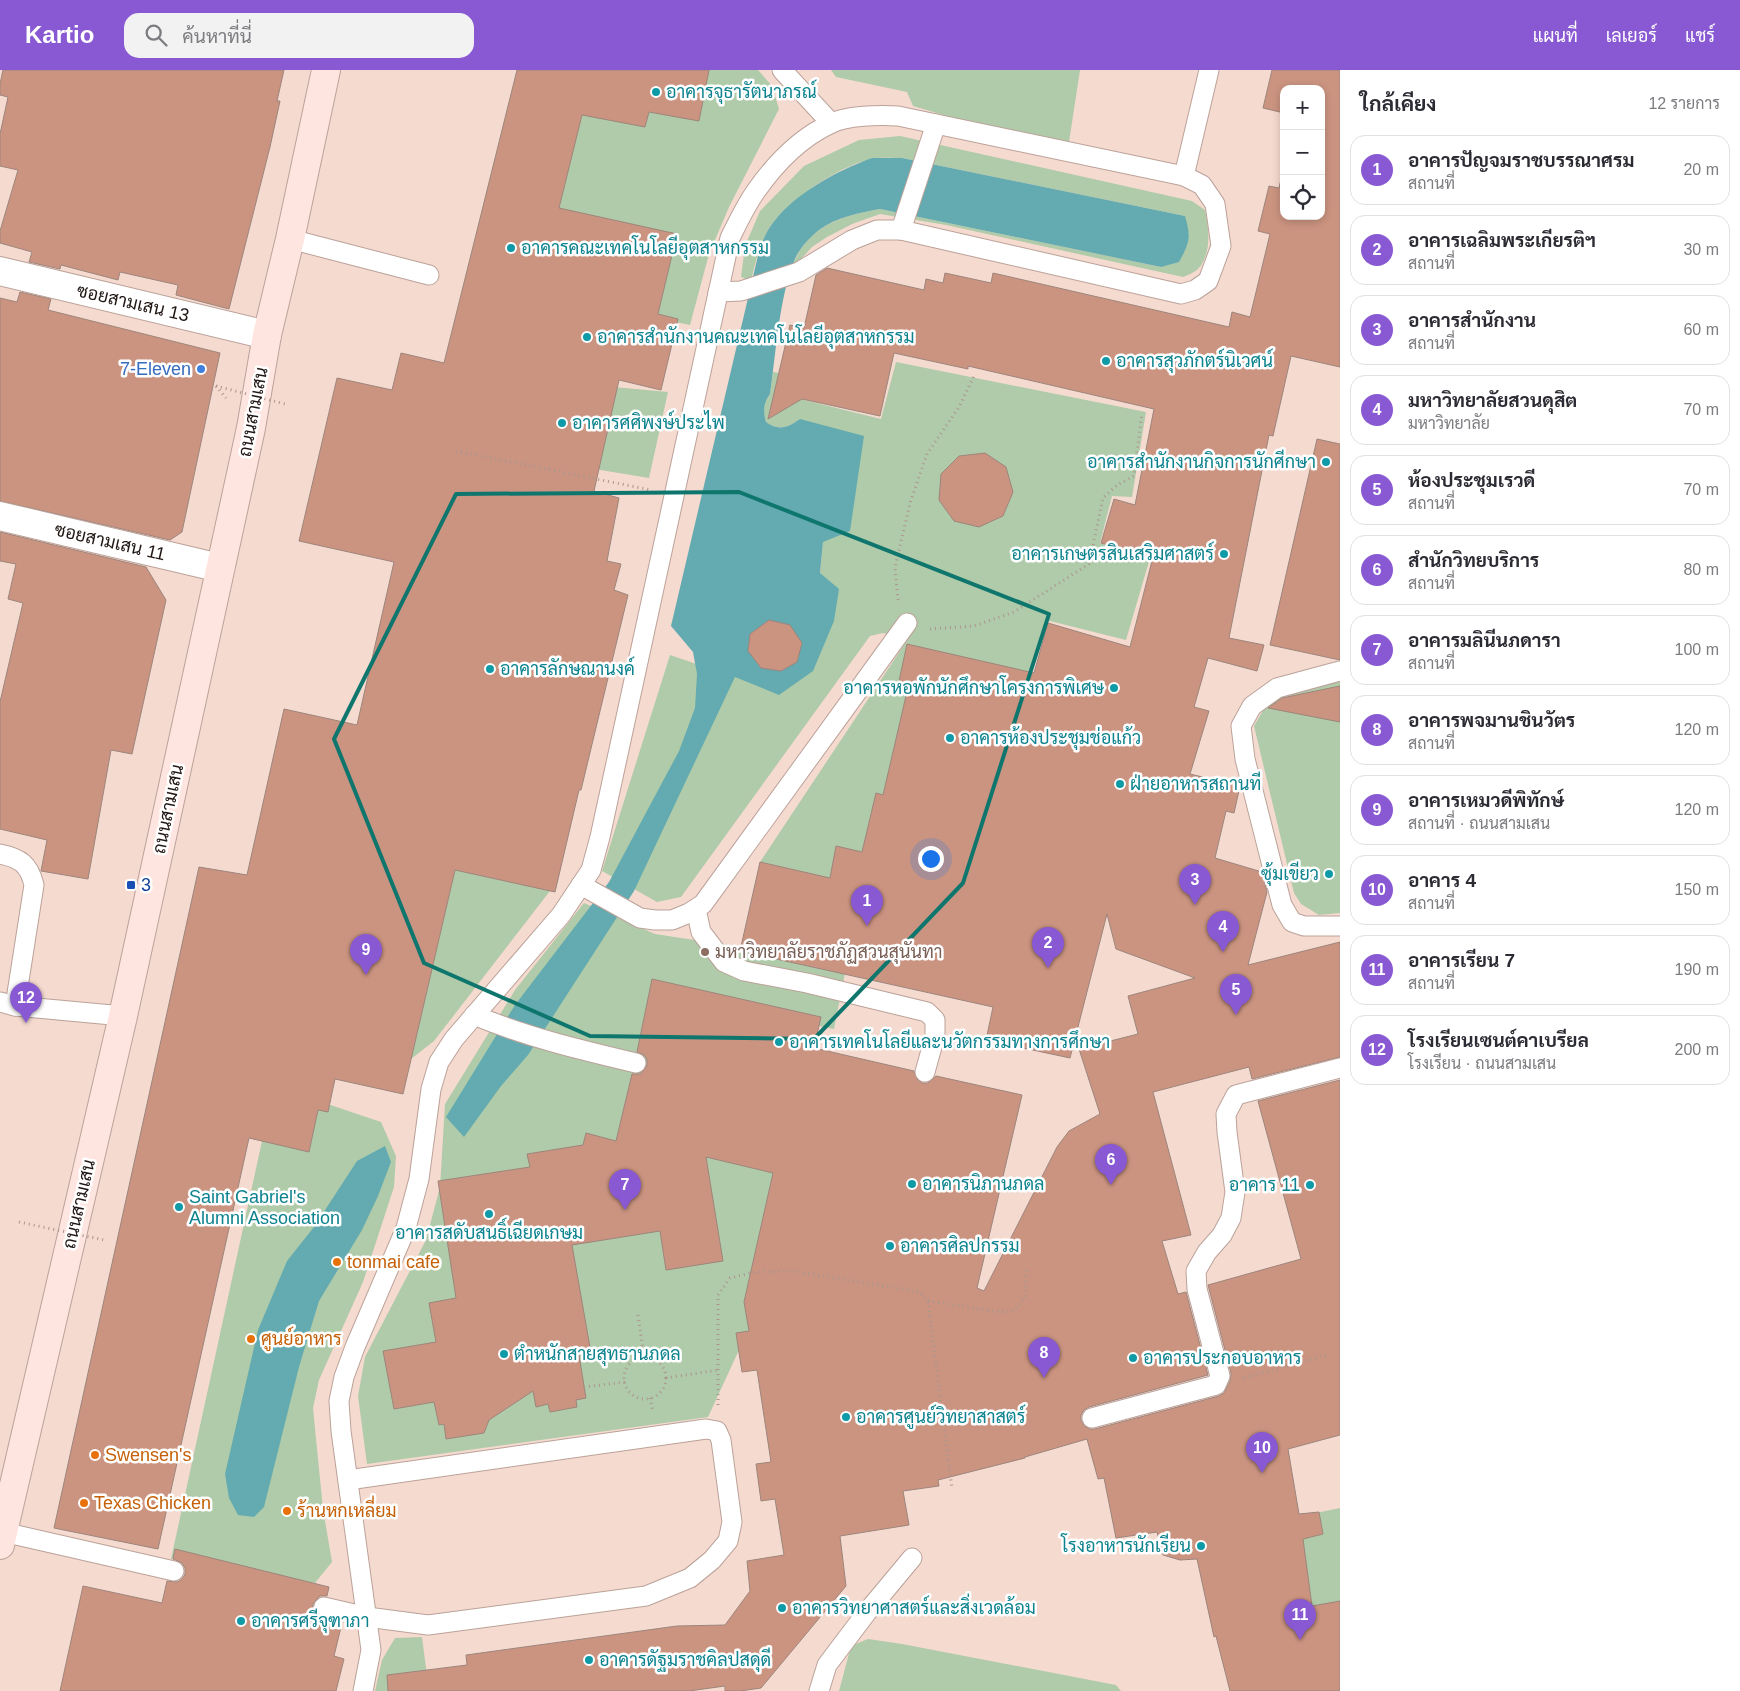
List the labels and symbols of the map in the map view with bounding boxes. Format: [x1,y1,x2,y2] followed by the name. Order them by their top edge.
[666,79,817,104] place label: อาคารจุธารัตนาภรณ์
[650,86,662,98] marker: อาคารจุธารัตนาภรณ์
[521,235,769,260] place label: อาคารคณะเทคโนโลยีอุตสาหกรรม
[505,242,517,254] marker: อาคารคณะเทคโนโลยีอุตสาหกรรม
[75,280,191,326] street label: ซอยสามเสน 13
[597,324,914,349] place label: อาคารสำนักงานคณะเทคโนโลยีอุตสาหกรรม
[581,331,593,343] marker: อาคารสำนักงานคณะเทคโนโลยีอุตสาหกรรม
[1116,348,1273,373] place label: อาคารสุวภักตร์นิเวศน์
[1100,355,1112,367] marker: อาคารสุวภักตร์นิเวศน์
[120,359,191,379] place label: 7-Eleven
[195,363,207,375] marker: 7-Eleven
[234,365,272,459] street label: ถนนสามเสน
[572,410,725,433] place label: อาคารศศิพงษ์ประไพ
[556,417,568,429] marker: อาคารศศิพงษ์ประไพ
[1087,449,1316,472] place label: อาคารสำนักงานกิจการนักศีกษา
[1320,456,1332,468] marker: อาคารสำนักงานกิจการนักศีกษา
[53,520,167,564] street label: ซอยสามเสน 11
[1011,541,1214,564] place label: อาคารเกษตรสินเสริมศาสตร์
[1218,548,1230,560] marker: อาคารเกษตรสินเสริมศาสตร์
[500,656,635,679] place label: อาคารลักษณานงค์
[484,663,496,675] marker: อาคารลักษณานงค์
[843,675,1105,698] place label: อาคารหอพักนักศึกษาโครงการพิเศษ
[1108,682,1120,694] marker: อาคารหอพักนักศึกษาโครงการพิเศษ
[960,726,1141,750] place label: อาคารห้องประชุมช่อแก้ว
[944,732,956,744] marker: อาคารห้องประชุมช่อแก้ว
[149,762,187,856] street label: ถนนสามเสน
[1130,771,1261,794] place label: ฝ่ายอาหารสถานที
[1114,778,1126,790] marker: ฝ่ายอาหารสถานที
[918,846,944,872] your location
[1261,861,1319,886] place label: ซุ้มเขียว
[1179,864,1211,905] pin: 3
[1323,868,1335,880] marker: ซุ้มเขียว
[141,875,151,895] place label: 3
[125,879,137,891] marker: 3
[851,885,883,926] pin: 1
[1207,911,1239,952] pin: 4
[1032,927,1064,968] pin: 2
[350,934,382,975] pin: 9
[715,941,943,964] place label: มหาวิทยาลัยราชภัฏสวนสุนันทา
[699,946,711,958] marker: มหาวิทยาลัยราชภัฏสวนสุนันทา
[1220,974,1252,1015] pin: 5
[10,982,42,1023] pin: 12
[789,1029,1110,1052] place label: อาคารเทคโนโลยีและนวัตกรรมทางการศึกษา
[773,1036,785,1048] marker: อาคารเทคโนโลยีและนวัตกรรมทางการศึกษา
[1095,1144,1127,1185] pin: 6
[59,1157,99,1251] street label: ถนนสามเสน
[609,1169,641,1210] pin: 7
[922,1173,1045,1194] place label: อาคารนิภานภดล
[1229,1175,1300,1195] place label: อาคาร 11
[906,1178,918,1190] marker: อาคารนิภานภดล
[1304,1179,1316,1191] marker: อาคาร 11
[189,1187,340,1228] place label: Saint Gabriel's Alumni Association
[173,1201,185,1213] marker: Saint Gabriel's Alumni Association
[483,1208,495,1220] marker: อาคารสดับสนธิ์เฉียดเกษม
[395,1217,583,1243] place label: อาคารสดับสนธิ์เฉียดเกษม
[900,1235,1020,1256] place label: อาคารศิลปกรรม
[884,1240,896,1252] marker: อาคารศิลปกรรม
[347,1252,440,1272] place label: tonmai cafe
[331,1256,343,1268] marker: tonmai cafe
[261,1326,342,1352] place label: ศูนย์อาหาร
[245,1333,257,1345] marker: ศูนย์อาหาร
[1028,1337,1060,1378] pin: 8
[514,1343,681,1366] place label: ตำหนักสายสุทธานภดล
[498,1348,510,1360] marker: ตำหนักสายสุทธานภดล
[1143,1348,1302,1368] place label: อาคารประกอบอาหาร
[1127,1352,1139,1364] marker: อาคารประกอบอาหาร
[856,1404,1026,1430] place label: อาคารศูนย์วิทยาสาสตร์
[840,1411,852,1423] marker: อาคารศูนย์วิทยาสาสตร์
[1246,1432,1278,1473] pin: 10
[105,1445,191,1465] place label: Swensen's
[89,1449,101,1461] marker: Swensen's
[94,1493,211,1513] place label: Texas Chicken
[297,1495,397,1521] place label: ร้านหกเหลี่ยม
[78,1497,90,1509] marker: Texas Chicken
[281,1505,293,1517] marker: ร้านหกเหลี่ยม
[1060,1533,1191,1556] place label: โรงอาหารนักเรียน
[1195,1540,1207,1552] marker: โรงอาหารนักเรียน
[792,1593,1036,1618] place label: อาคารวิทยาศาสตร์และสิ่งเวดล้อม
[1284,1599,1316,1640] pin: 11
[776,1602,788,1614] marker: อาคารวิทยาศาสตร์และสิ่งเวดล้อม
[251,1608,369,1633] place label: อาคารศรีจุฑาภา
[235,1615,247,1627] marker: อาคารศรีจุฑาภา
[599,1647,771,1672] place label: อาคารดัฐมราชคิลปสดุดี
[583,1654,595,1666] marker: อาคารดัฐมราชคิลปสดุดี

